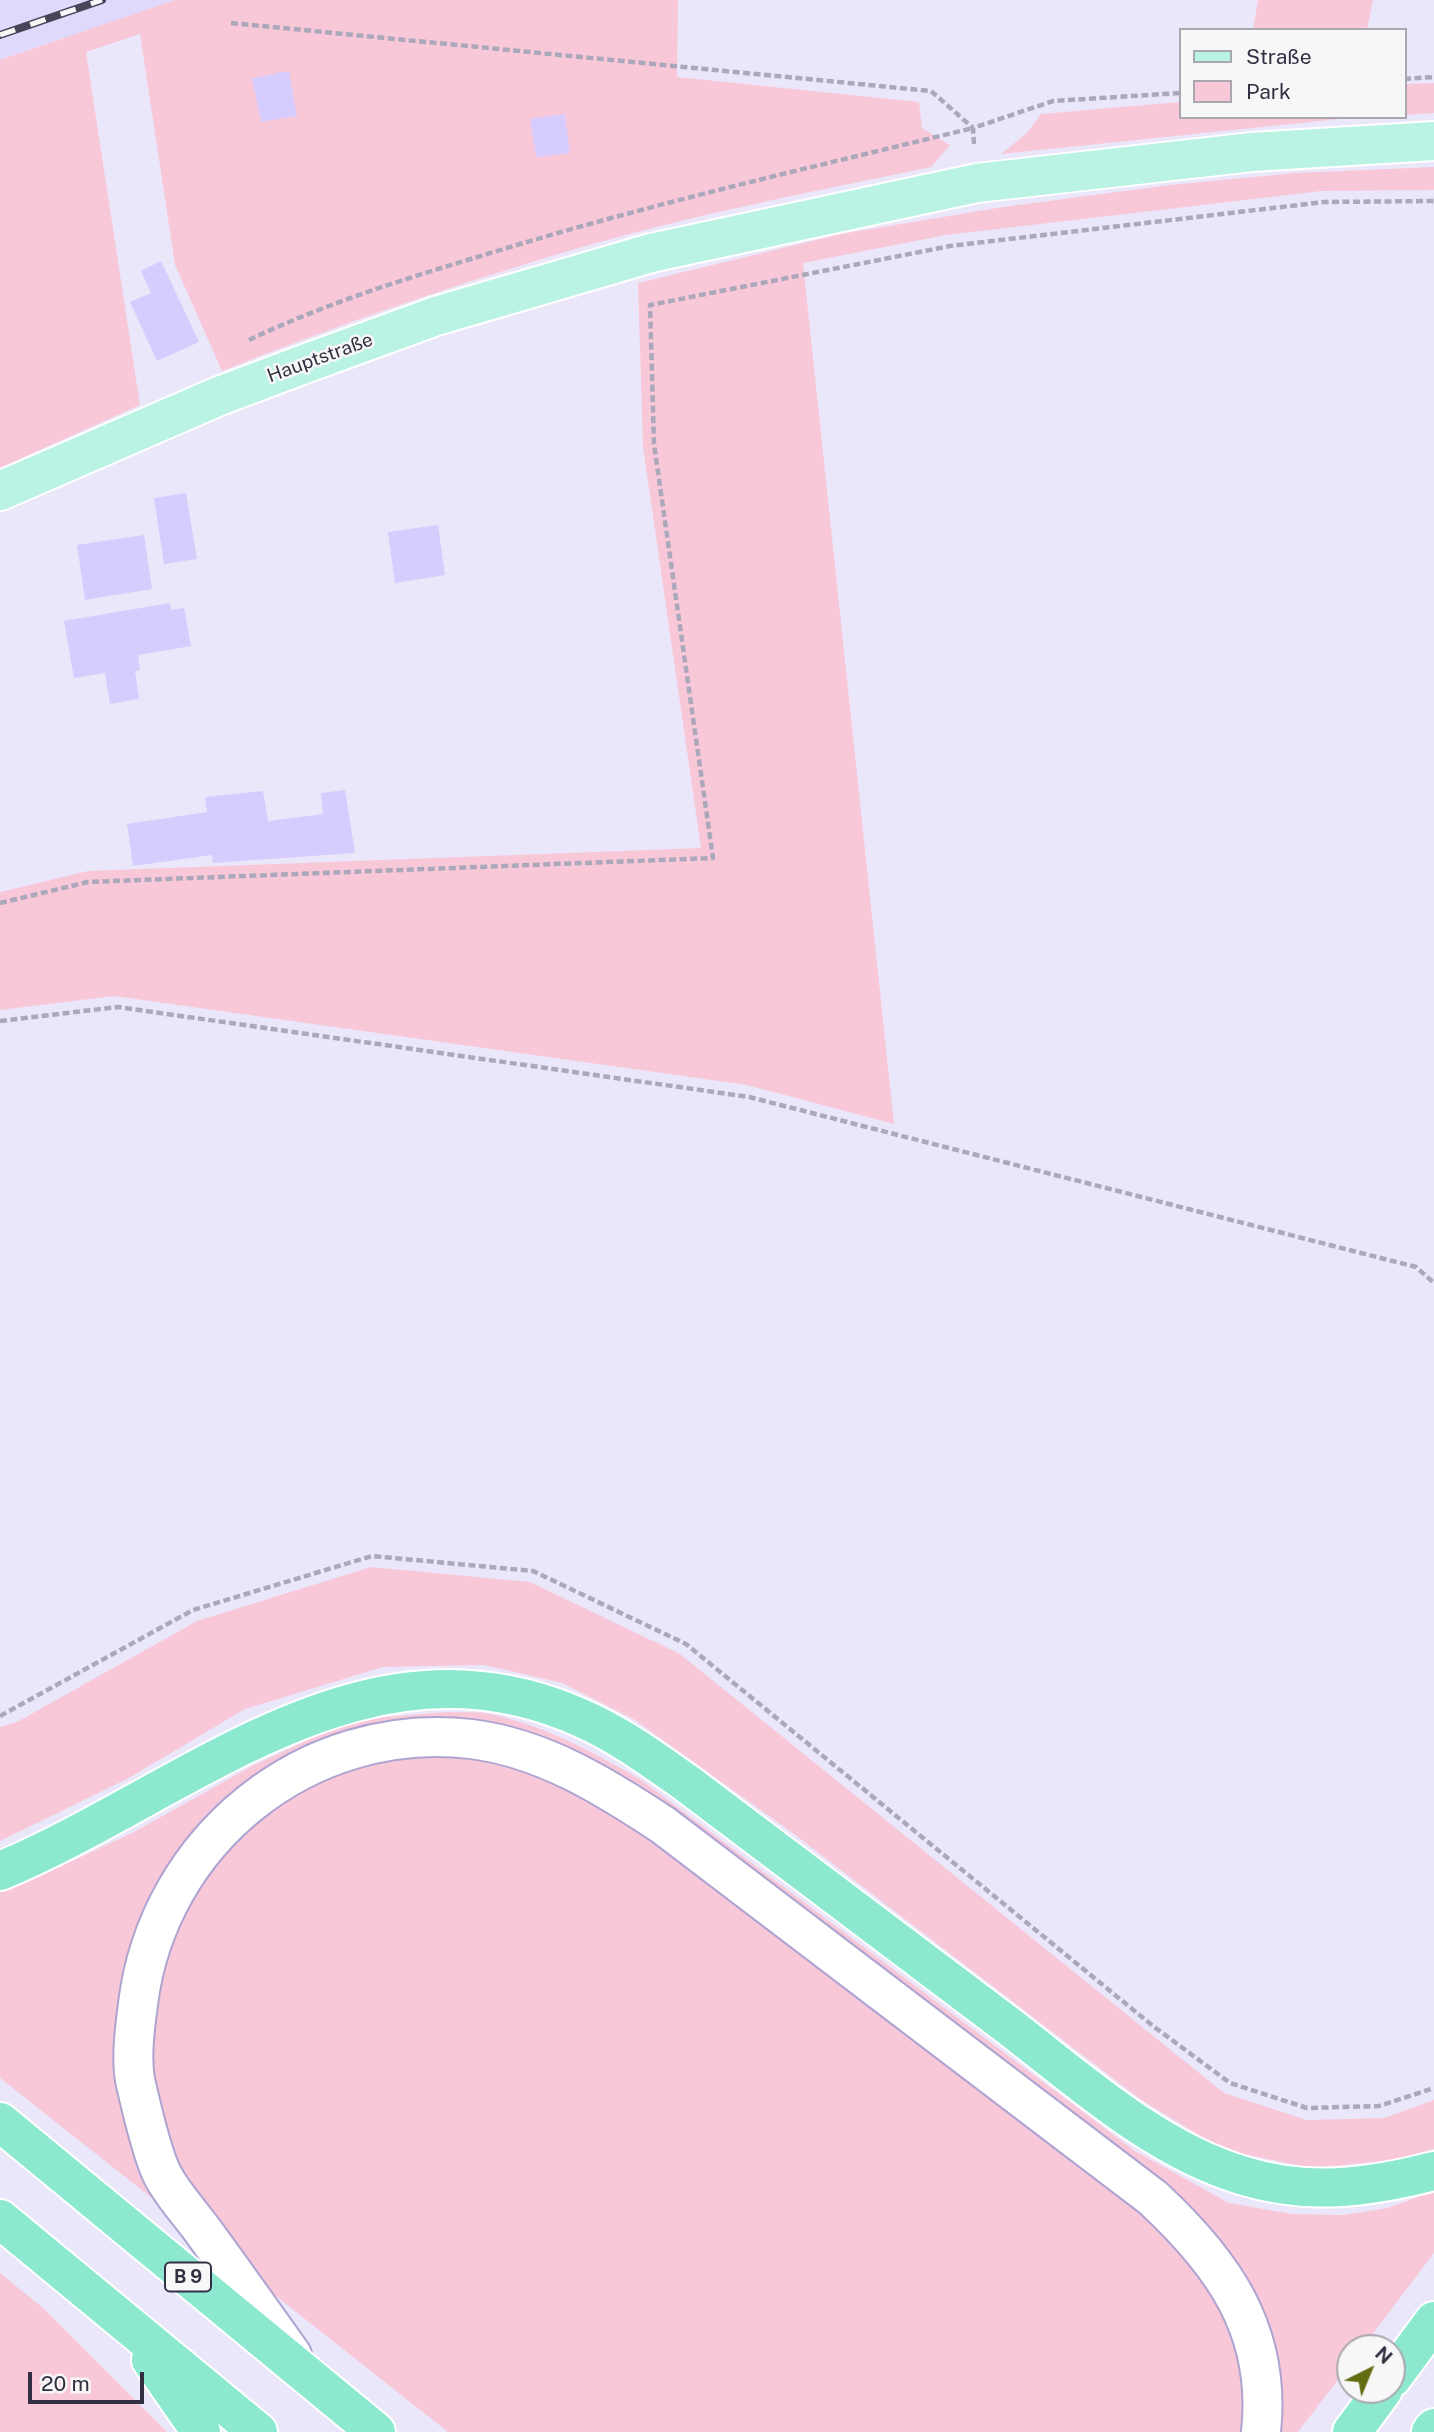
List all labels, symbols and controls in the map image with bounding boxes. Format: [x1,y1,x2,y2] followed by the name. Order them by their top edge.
[1178,28,1406,119] legend
[1246,44,1312,69] text: Straße
[1246,79,1291,104] text: Park
[264,328,376,388] street label: Hauptstraße
[165,2262,211,2292] road number: B 9
[1336,2334,1406,2404] north arrow
[1371,2342,1397,2368] text: N
[32,2358,147,2402] scale bar
[41,2371,90,2396] text: 20 m

